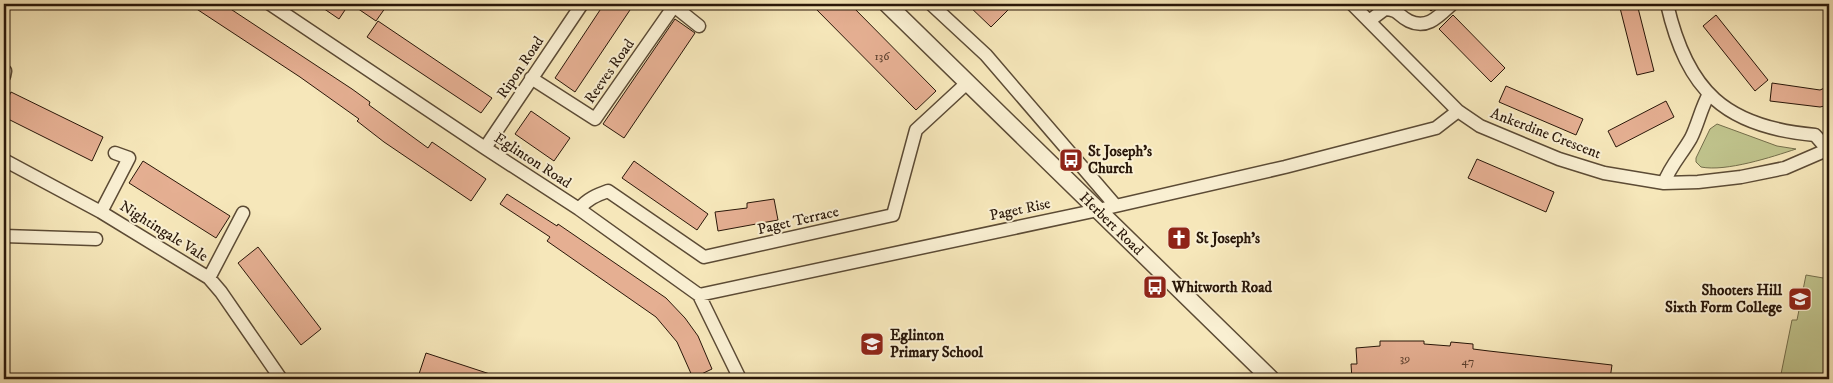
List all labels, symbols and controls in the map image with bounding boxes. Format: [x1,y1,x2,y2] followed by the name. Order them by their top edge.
[493,32,548,102] street label: Ripon Road
[580,35,639,107] street label: Reeves Road
[874,49,890,64] house number: 136
[1488,104,1604,163] street label: Ankerdine Crescent
[491,128,575,193] street label: Eglinton Road
[1088,142,1152,178] place label: St Joseph's Church
[1058,147,1084,173] bus stop icon: St Joseph's Church
[1075,188,1148,260] street label: Herbert Road
[988,194,1052,225] street label: Paget Rise
[116,197,211,266] street label: Nightingale Vale
[756,202,841,239] street label: Paget Terrace
[1166,225,1192,251] church icon: St Joseph's
[1196,229,1260,248] place label: St Joseph's
[1142,274,1168,300] bus stop icon: Whitworth Road
[1171,278,1272,297] place label: Whitworth Road
[1665,281,1783,317] place label: Shooters Hill Sixth Form College
[1787,286,1813,312] school or university icon: Shooters Hill Sixth Form College
[890,326,983,362] place label: Eglinton Primary School
[859,331,885,357] school or university icon: Eglinton Primary School
[1400,351,1410,366] house number: 39
[1462,354,1474,369] house number: 47

